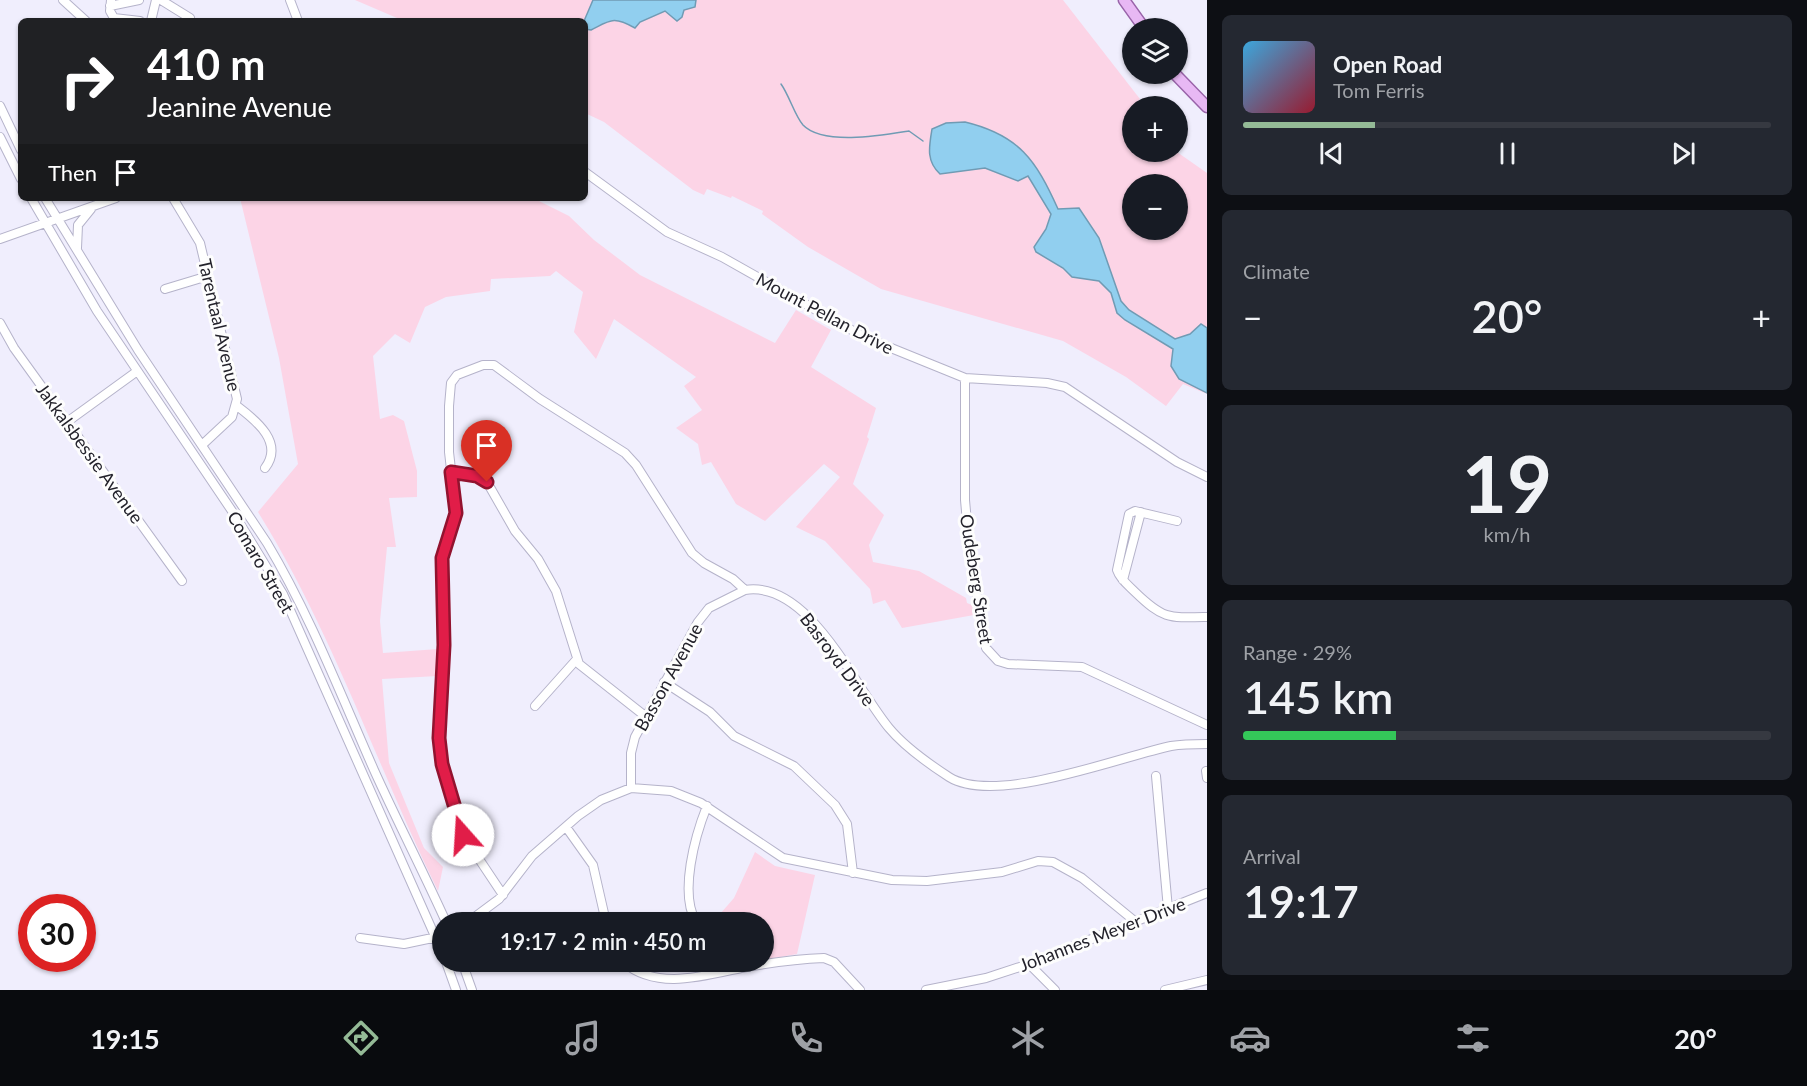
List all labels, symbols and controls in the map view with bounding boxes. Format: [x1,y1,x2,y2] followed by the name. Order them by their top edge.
[1122,18,1188,240] map controls
[1122,18,1188,84] button: layers
[147,39,265,89] text: 410 m
[48,42,126,120] icon: right
[1333,51,1442,78] text: Open Road
[1333,78,1424,102] text: Tom Ferris
[147,90,332,123] text: Jeanine Avenue
[1122,96,1188,162] button: +
[1315,137,1348,170] icon: previous
[1491,137,1524,170] icon: pause
[1667,137,1700,170] icon: next
[109,156,142,189] icon: arrive
[48,159,97,186] text: Then
[1122,174,1188,240] button: −
[194,257,246,393] street label: Tarentaal Avenue
[1243,259,1310,283] text: Climate
[753,267,897,359] street label: Mount Pellan Drive
[1472,289,1542,343] text: 20°
[1243,297,1262,337] text: −
[1752,297,1771,337] text: +
[32,379,148,527] street label: Jakkalsbessie Avenue
[461,420,512,482] pin
[470,429,503,462] icon: arrive
[1462,436,1552,530] text: 19
[223,507,299,617] street label: Comaro Street
[956,512,998,646] street label: Oudeberg Street
[1484,522,1530,546] text: km/h
[796,608,880,710] street label: Basroyd Drive
[629,619,707,735] street label: Basson Avenue
[1243,640,1352,664] text: Range · 29%
[1243,670,1393,724] text: 145 km
[431,803,495,867] position arrow
[1243,844,1301,868] text: Arrival
[1243,874,1359,928] text: 19:17
[1016,892,1188,976] street label: Johannes Meyer Drive
[18,894,96,972] speed limit sign: 30
[500,928,706,955] text: 19:17 · 2 min · 450 m
[340,1017,382,1059] icon: directions
[562,1017,604,1059] icon: music
[785,1017,827,1059] icon: phone
[1007,1017,1049,1059] icon: climate
[1229,1017,1271,1059] icon: car
[1452,1017,1494,1059] icon: filters
[90,1022,160,1055] text: 19:15
[1674,1022,1717,1055] text: 20°

